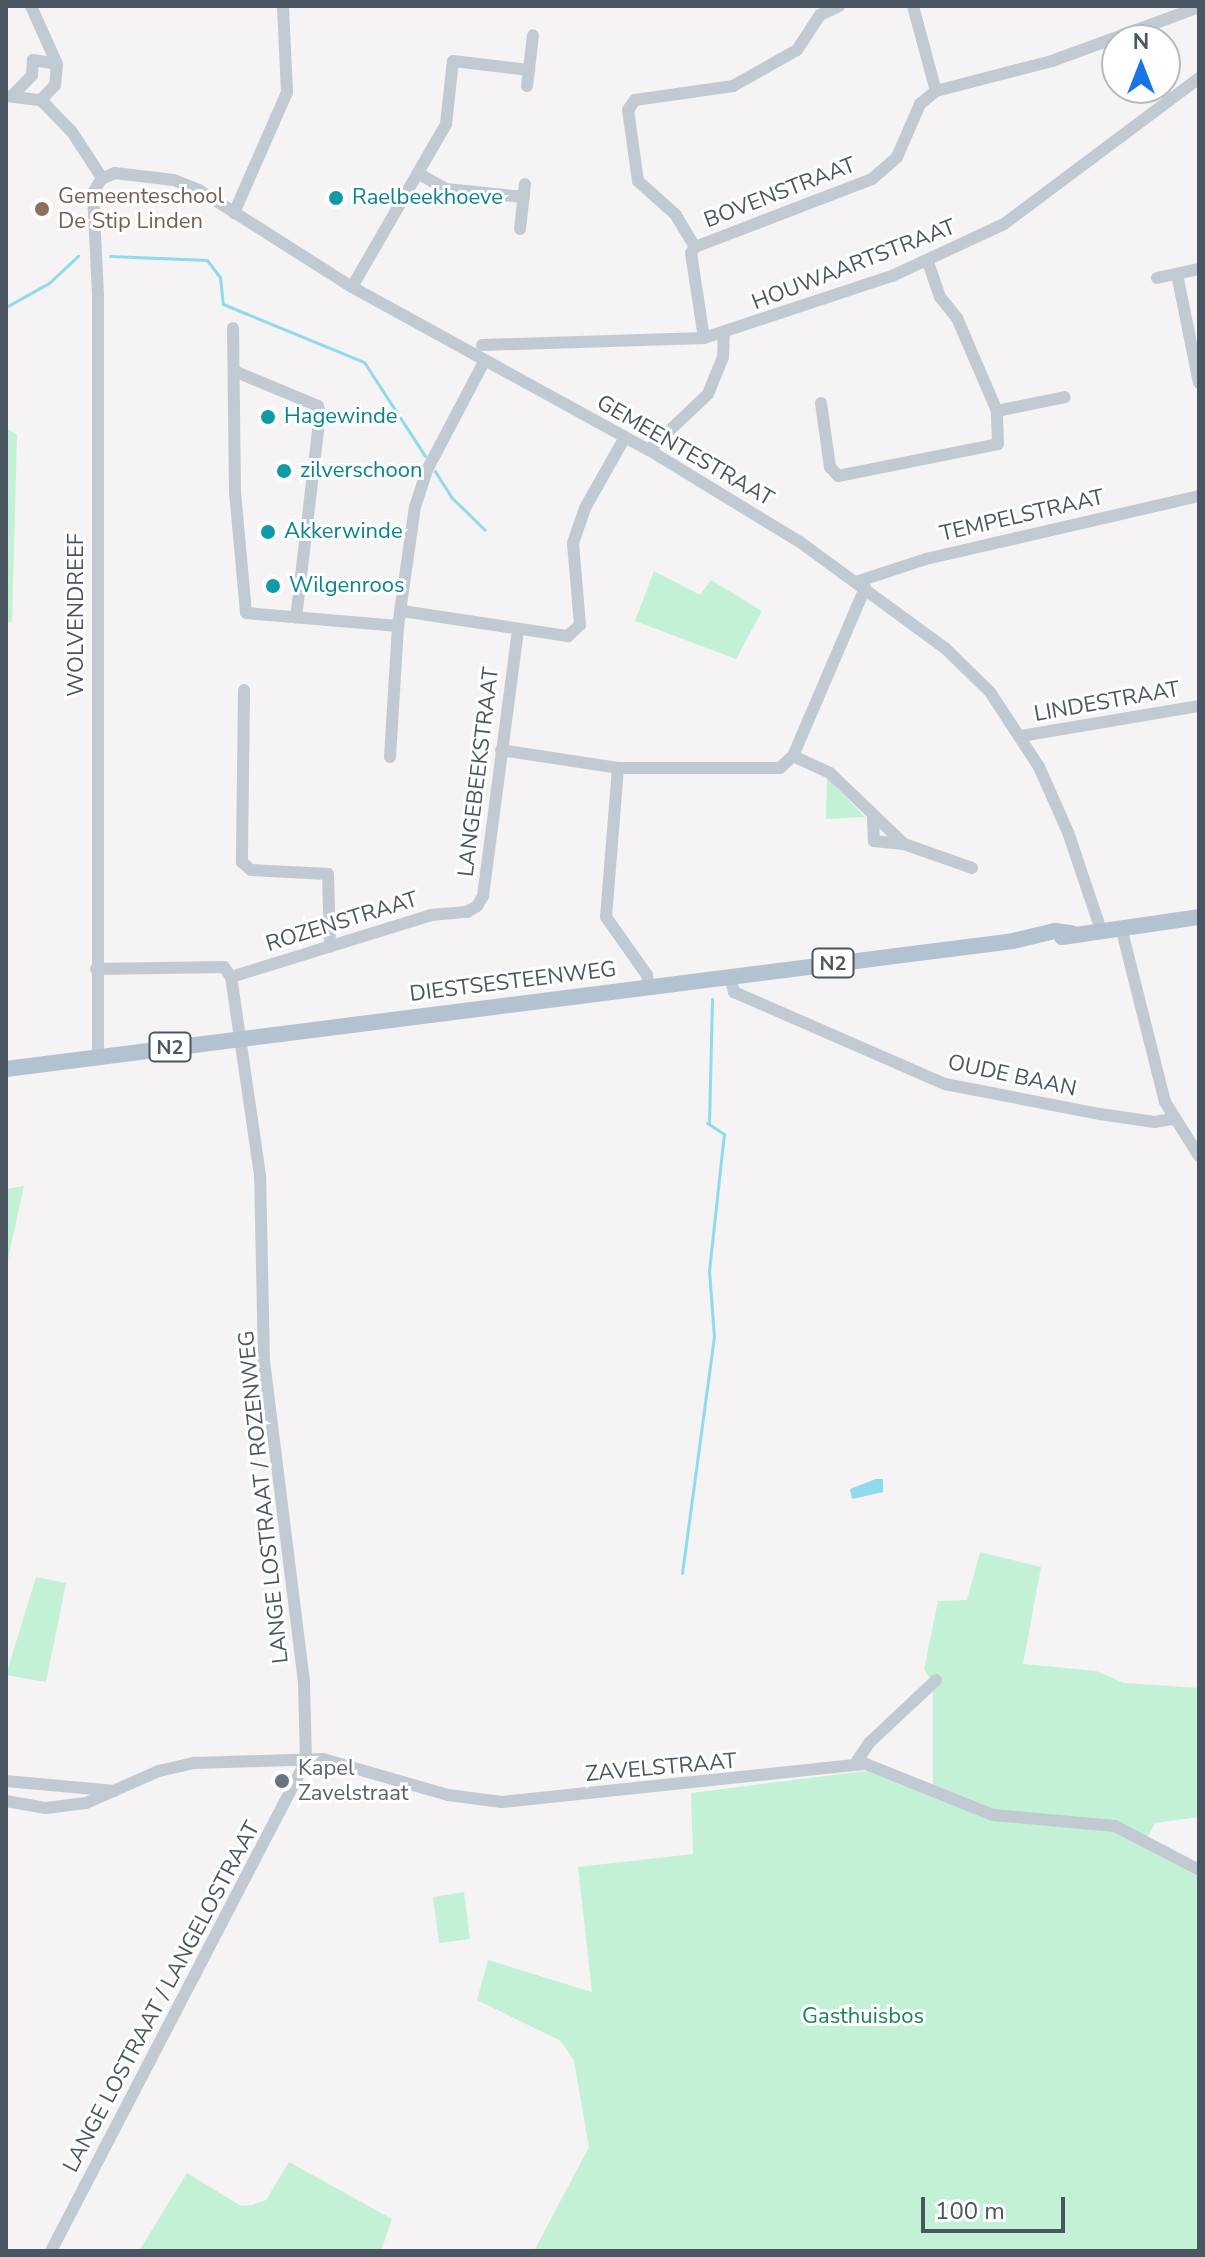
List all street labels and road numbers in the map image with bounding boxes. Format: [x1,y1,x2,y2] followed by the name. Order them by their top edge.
[700,152,860,234] street label: BOVENSTRAAT
[748,214,960,316] street label: HOUWAARTSTRAAT
[592,390,778,512] street label: GEMEENTESTRAAT
[937,484,1107,548] street label: TEMPELSTRAAT
[64,533,90,697] street label: WOLVENDREEF
[453,666,505,878] street label: LANGEBEEKSTRAAT
[1032,676,1182,728] street label: LINDESTRAAT
[263,886,421,958] street label: ROZENSTRAAT
[811,947,855,979] road number: N2
[408,956,618,1008] street label: DIESTSESTEENWEG
[148,1031,192,1063] road number: N2
[945,1049,1079,1103] street label: OUDE BAAN
[233,1329,295,1665] street label: LANGE LOSTRAAT / ROZENWEG
[584,1748,738,1788] street label: ZAVELSTRAAT
[58,1817,266,2177] street label: LANGE LOSTRAAT / LANGELOSTRAAT

